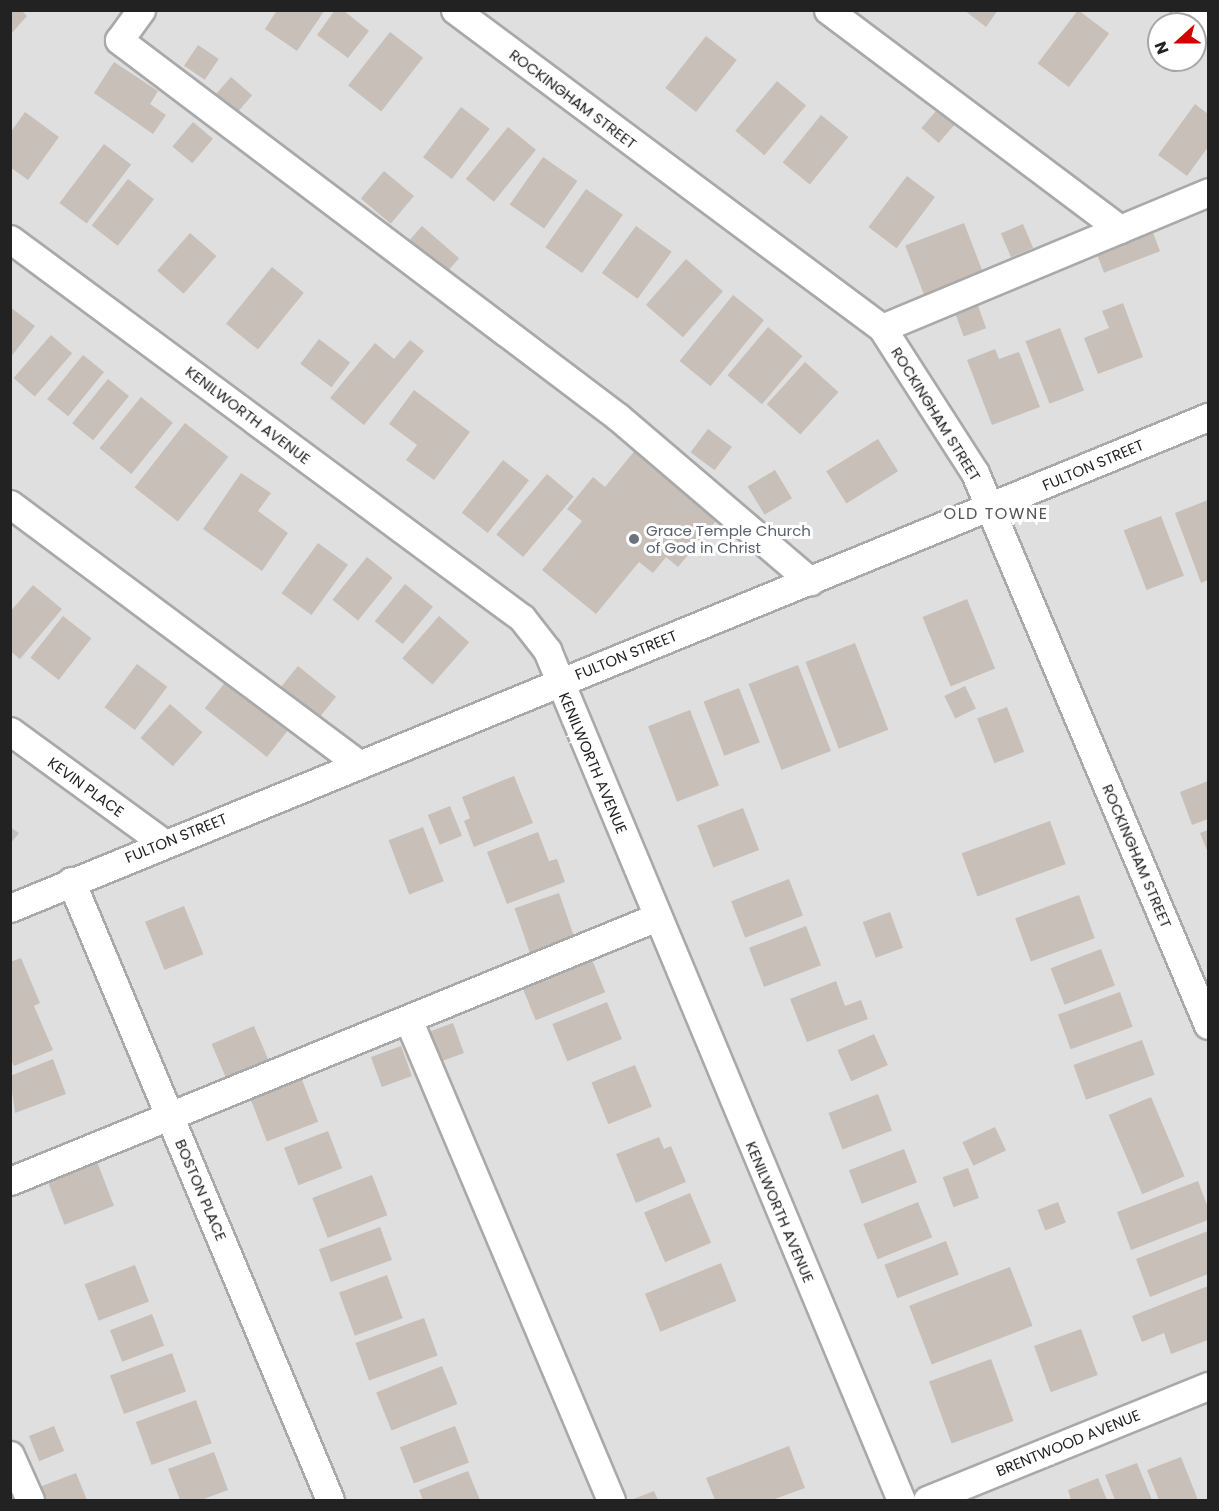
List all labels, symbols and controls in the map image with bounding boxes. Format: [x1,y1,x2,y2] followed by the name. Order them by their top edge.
[1147,12,1207,72] north arrow
[1149,38,1174,58] text: N
[506,45,640,153] street label: ROCKINGHAM STREET
[887,344,985,484] street label: ROCKINGHAM STREET
[182,362,314,468] street label: KENILWORTH AVENUE
[1040,436,1146,494] street label: FULTON STREET
[944,504,1048,524] district label: OLD TOWNE
[646,521,811,556] place label: Grace Temple Church of God in Christ
[627,532,641,546] marker: Grace Temple Church of God in Christ
[572,626,680,684] street label: FULTON STREET
[555,690,631,836] street label: KENILWORTH AVENUE
[44,753,128,821] street label: KEVIN PLACE
[1099,781,1175,931] street label: ROCKINGHAM STREET
[122,809,230,867] street label: FULTON STREET
[171,1136,231,1244] street label: BOSTON PLACE
[742,1139,818,1285] street label: KENILWORTH AVENUE
[993,1406,1143,1480] street label: BRENTWOOD AVENUE

